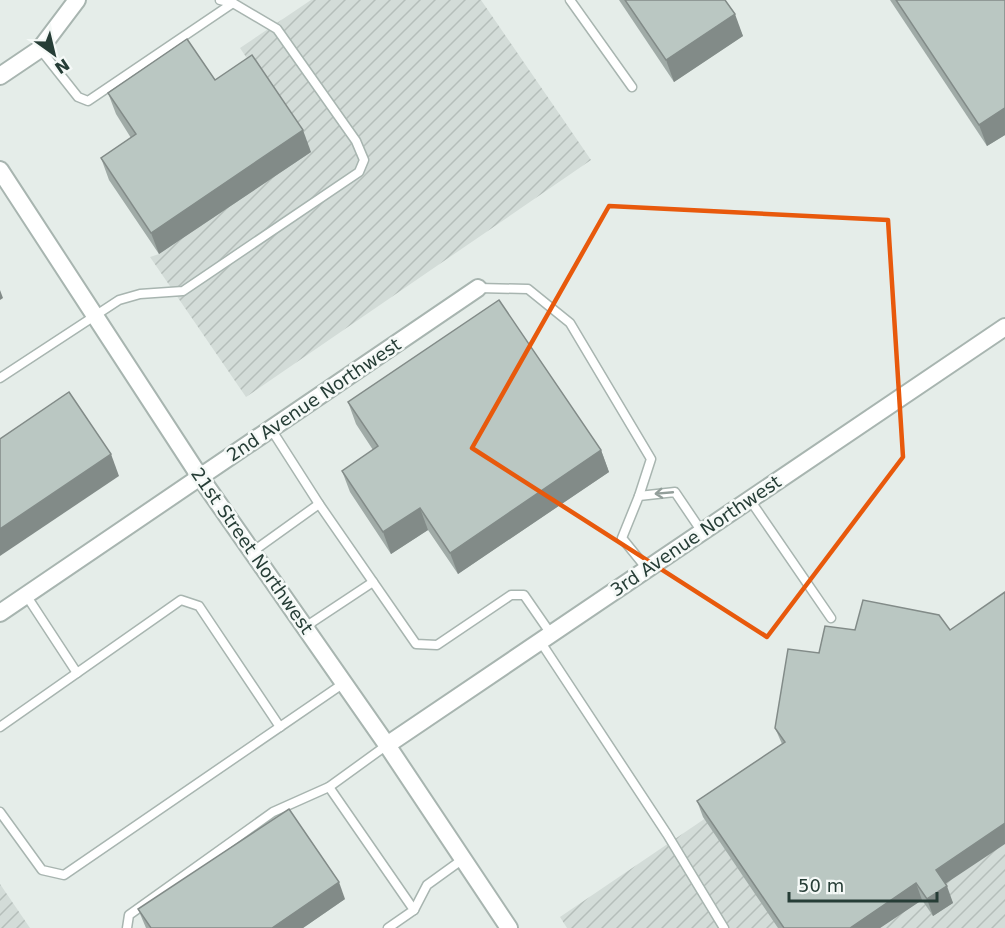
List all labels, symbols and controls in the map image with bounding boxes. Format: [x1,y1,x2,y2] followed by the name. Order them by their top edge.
[24,24,84,84] north arrow
[51,54,73,78] text: N
[223,334,405,466] street label: 2nd Avenue Northwest
[187,464,318,638] street label: 21st Street Northwest
[607,471,785,600] street label: 3rd Avenue Northwest
[655,488,675,499] one-way arrow
[789,865,938,903] scale bar
[798,875,844,896] text: 50 m

